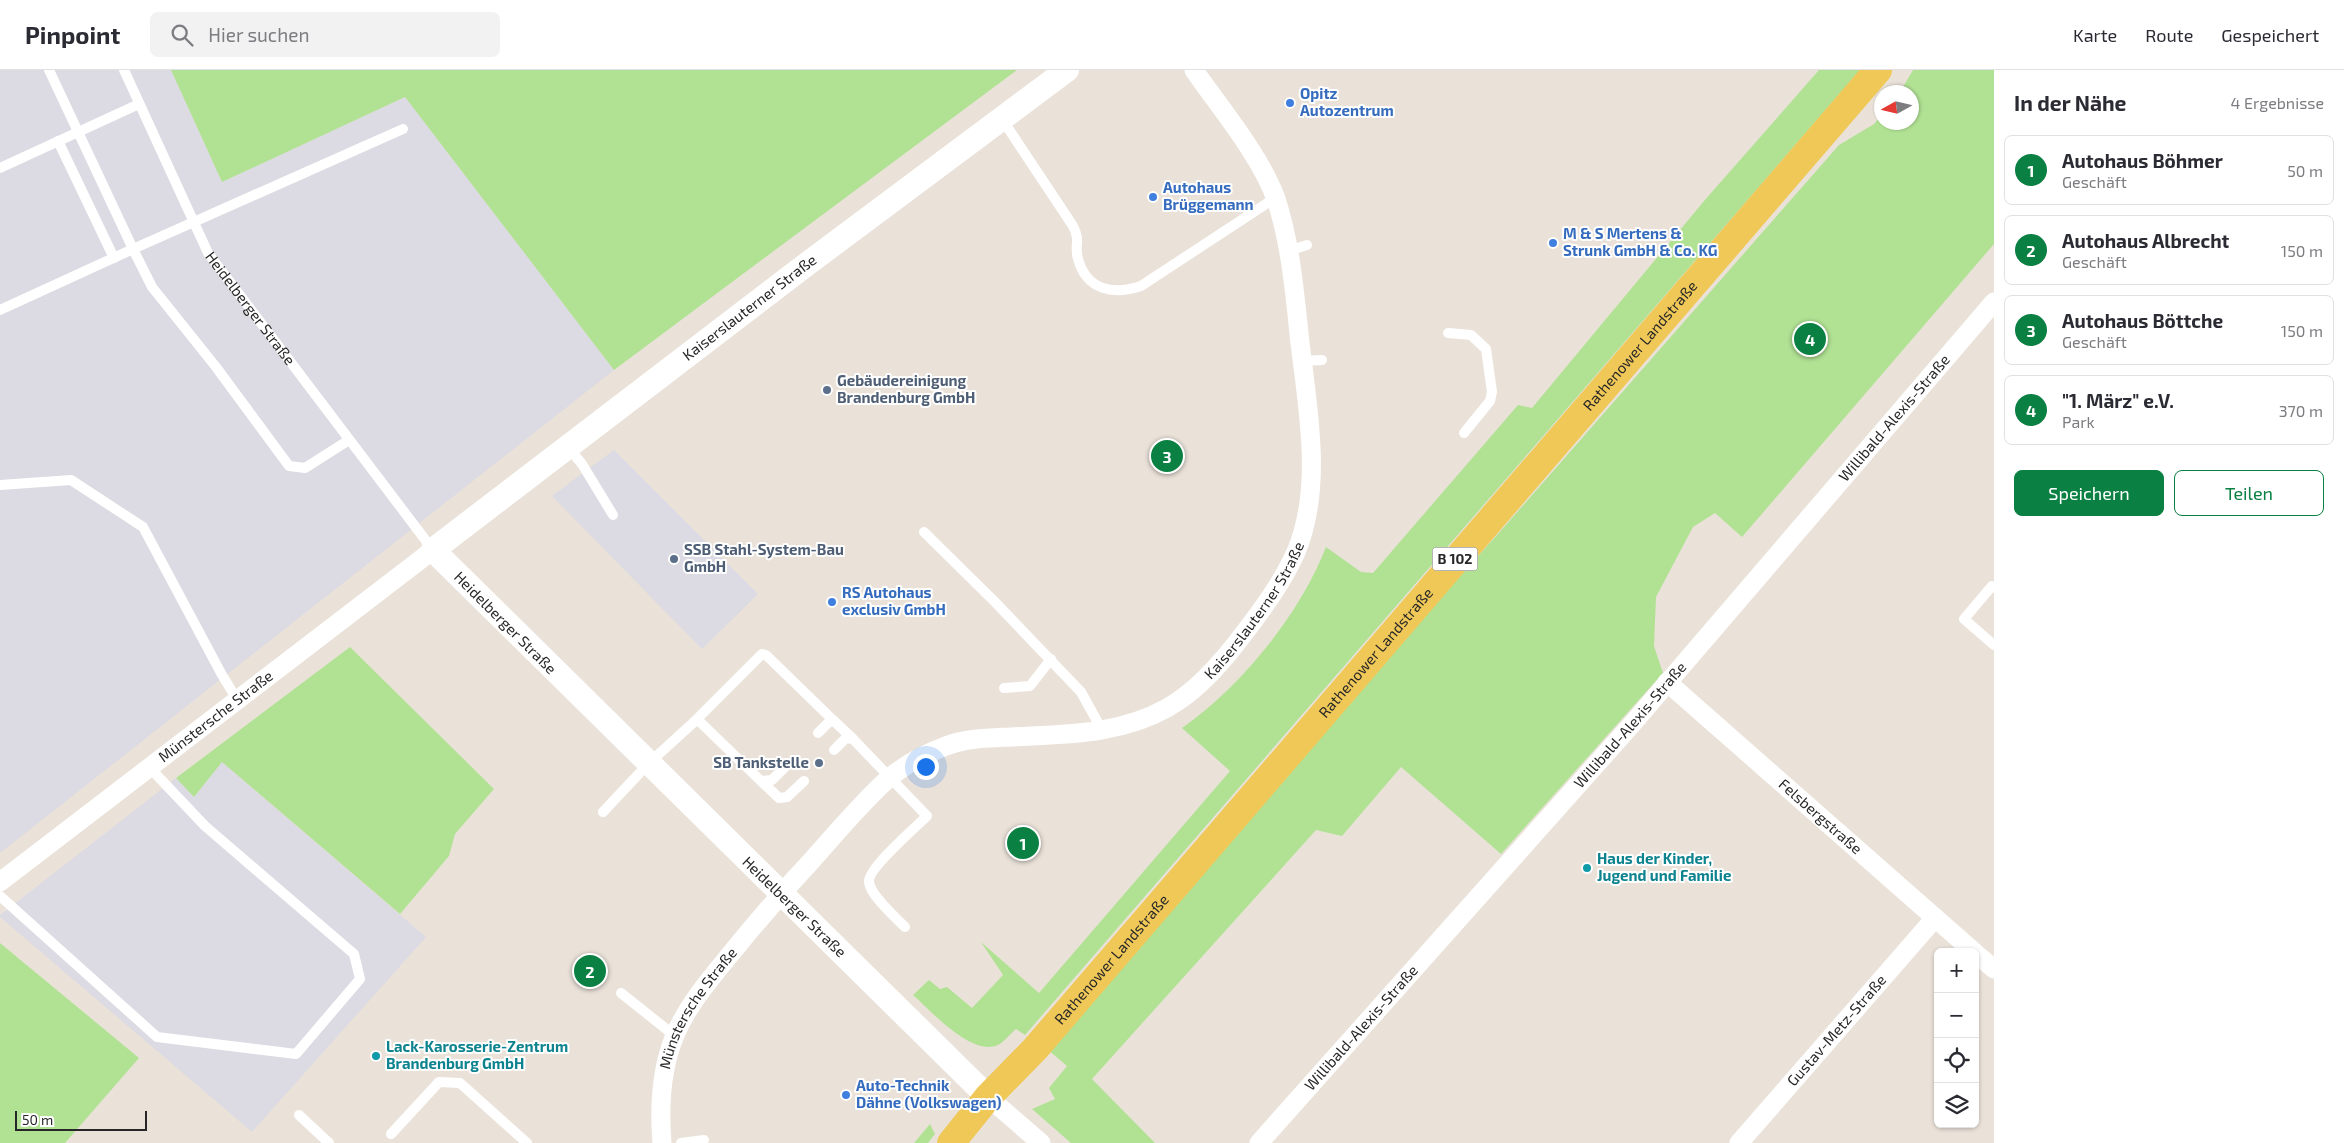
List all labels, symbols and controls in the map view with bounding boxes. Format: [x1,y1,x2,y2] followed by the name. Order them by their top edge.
[150,12,500,57] search box
[25,20,120,49] text: Pinpoint
[168,21,196,49] icon: search
[208,23,309,46] text: Hier suchen
[2073,24,2117,46] text: Karte
[2145,24,2193,46] text: Route
[2221,24,2319,46] text: Gespeichert
[1300,84,1394,119] place label: Opitz Autozentrum
[1874,85,1919,130] north arrow
[2014,90,2126,115] text: In der Nähe
[2231,93,2324,112] text: 4 Ergebnisse
[1284,97,1296,109] marker: Opitz Autozentrum
[2062,149,2223,172] text: Autohaus Böhmer
[2028,161,2034,180] text: 1
[2287,161,2323,180] text: 50 m
[2062,172,2127,191] text: Geschäft
[1163,178,1254,213] place label: Autohaus Brüggemann
[1147,191,1159,203] marker: Autohaus Brüggemann
[1563,224,1717,259] place label: M & S Mertens & Strunk GmbH & Co. KG
[2062,229,2229,252] text: Autohaus Albrecht
[1547,237,1559,249] marker: M & S Mertens & Strunk GmbH & Co. KG
[2026,241,2036,260] text: 2
[2281,241,2323,260] text: 150 m
[202,248,300,368] street label: Heidelberger Straße
[679,250,820,364] street label: Kaiserslauterner Straße
[2062,252,2127,271] text: Geschäft
[1579,277,1701,414] street label: Rathenower Landstraße
[2062,309,2223,332] text: Autohaus Böttche
[1794,320,1826,358] pin: 4
[2026,321,2036,340] text: 3
[2281,321,2323,340] text: 150 m
[2062,332,2127,351] text: Geschäft
[1834,350,1953,485] street label: Willibald-Alexis-Straße
[837,371,975,406] place label: Gebäudereinigung Brandenburg GmbH
[821,384,833,396] marker: Gebäudereinigung Brandenburg GmbH
[2062,389,2174,412] text: "1. März" e.V.
[2026,401,2036,420] text: 4
[2279,401,2323,420] text: 370 m
[2062,412,2095,431] text: Park
[1151,437,1183,475] pin: 3
[2014,470,2164,516] button: Speichern
[2174,470,2324,516] button: Teilen
[1200,539,1307,682] street label: Kaiserslauterner Straße
[684,540,844,575] place label: SSB Stahl-System-Bau GmbH
[1432,548,1478,570] road number: B 102
[668,553,680,565] marker: SSB Stahl-System-Bau GmbH
[451,567,561,677] street label: Heidelberger Straße
[842,583,946,618] place label: RS Autohaus exclusiv GmbH
[1314,583,1436,721] street label: Rathenower Landstraße
[826,596,838,608] marker: RS Autohaus exclusiv GmbH
[1570,658,1689,791] street label: Willibald-Alexis-Straße
[154,666,276,765] street label: Münstersche Straße
[713,753,809,771] place label: SB Tankstelle
[913,754,939,780] your location
[813,757,825,769] marker: SB Tankstelle
[1776,775,1866,857] street label: Felsbergstraße
[1007,824,1039,862] pin: 1
[1597,849,1731,884] place label: Haus der Kinder, Jugend und Familie
[739,852,850,960] street label: Heidelberger Straße
[1581,862,1593,874] marker: Haus der Kinder, Jugend und Familie
[1050,890,1172,1028] street label: Rathenower Landstraße
[655,943,740,1071] street label: Münstersche Straße
[1934,948,1979,1128] map controls
[1934,948,1979,993] button: +
[574,952,606,990] pin: 2
[1300,961,1421,1094] street label: Willibald-Alexis-Straße
[1783,971,1889,1089] street label: Gustav-Metz-Straße
[1934,993,1979,1038] button: −
[386,1037,568,1072] place label: Lack-Karosserie-Zentrum Brandenburg GmbH
[1934,1038,1979,1083] button: locate
[370,1050,382,1062] marker: Lack-Karosserie-Zentrum Brandenburg GmbH
[856,1076,1001,1111] place label: Auto-Technik Dähne (Volkswagen)
[1934,1083,1979,1128] button: layers
[840,1089,852,1101] marker: Auto-Technik Dähne (Volkswagen)
[15,1108,148,1131] scale bar
[22,1111,53,1128] text: 50 m

